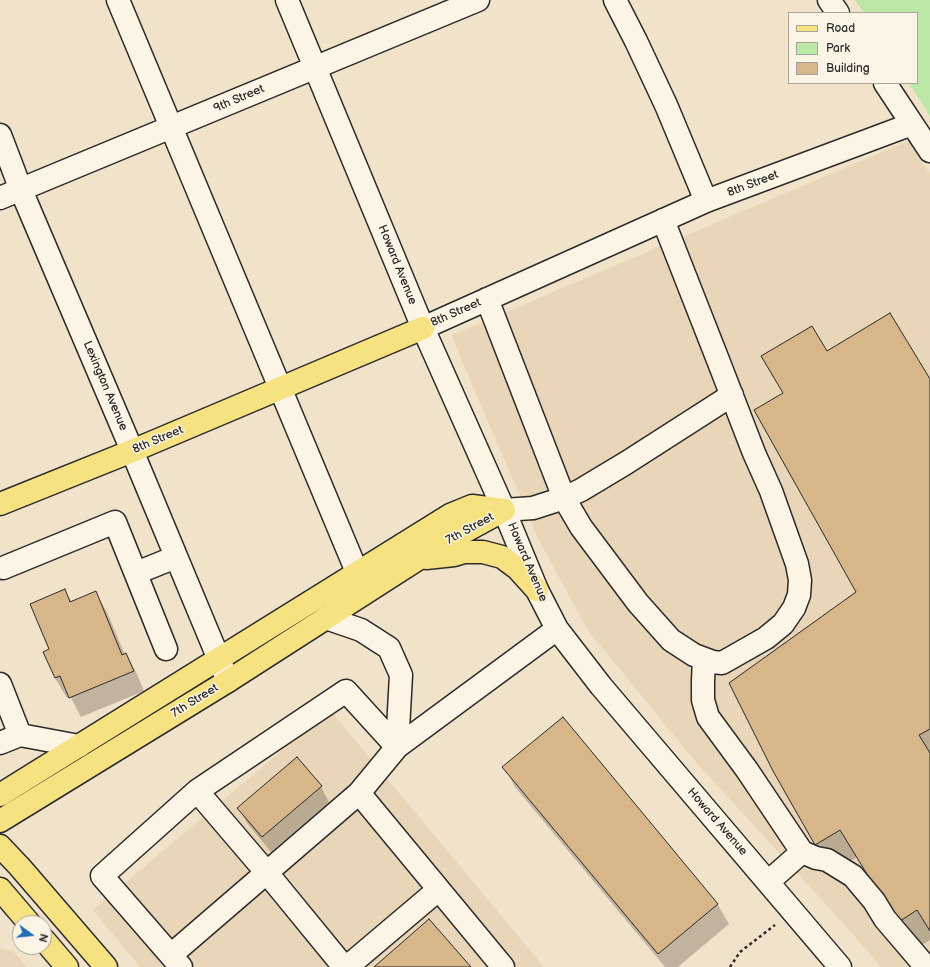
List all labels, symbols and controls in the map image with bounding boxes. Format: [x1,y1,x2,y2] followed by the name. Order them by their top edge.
[788,12,918,84] legend
[826,21,855,36] text: Road
[826,41,850,56] text: Park
[826,61,870,76] text: Building
[212,82,266,116] street label: 9th Street
[725,168,781,200] street label: 8th Street
[374,223,420,307] street label: Howard Avenue
[429,296,483,330] street label: 8th Street
[80,339,130,433] street label: Lexington Avenue
[131,423,185,457] street label: 8th Street
[444,510,496,548] street label: 7th Street
[504,520,550,604] street label: Howard Avenue
[169,681,221,721] street label: 7th Street
[684,785,750,859] street label: Howard Avenue
[12,915,52,955] north arrow
[36,932,50,944] text: N

